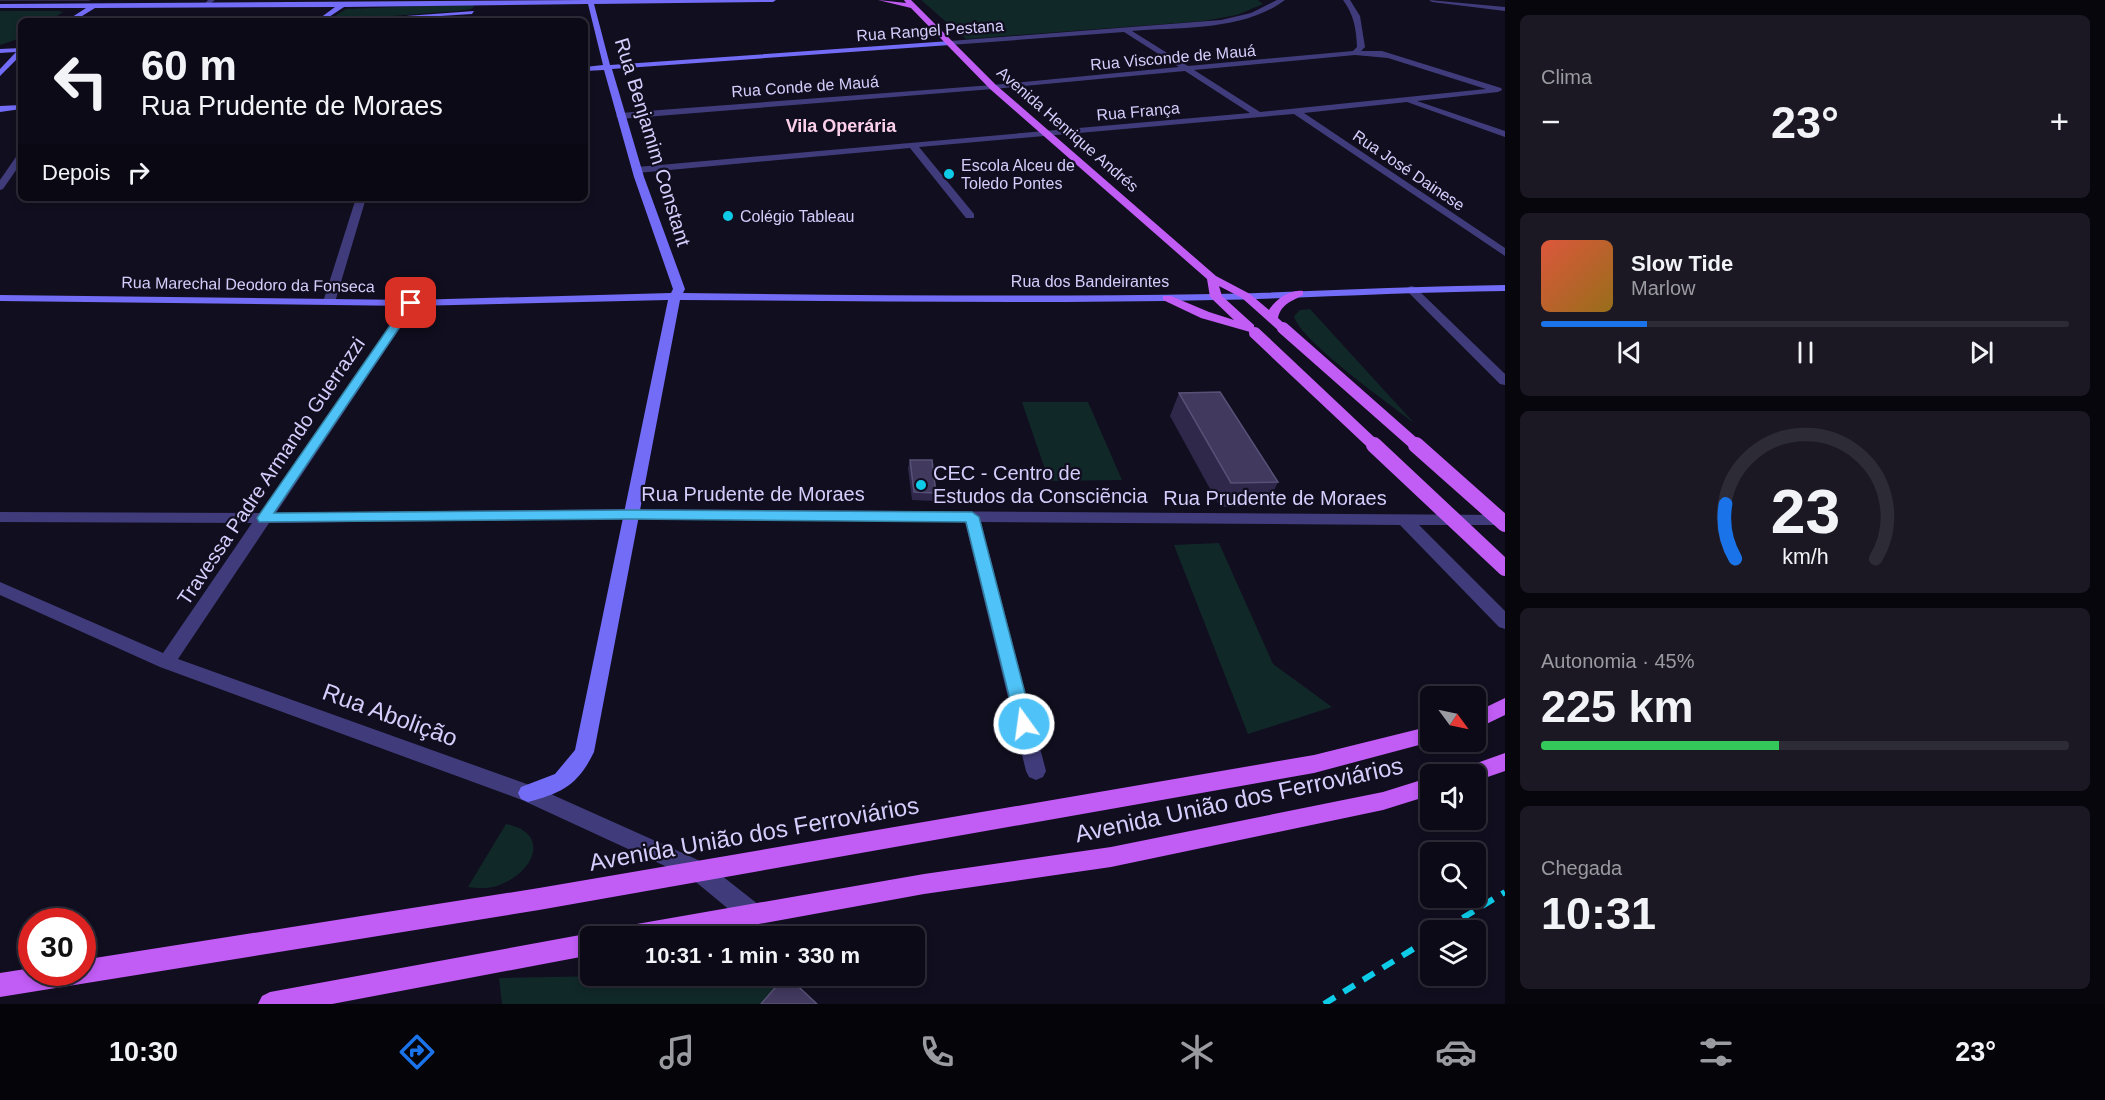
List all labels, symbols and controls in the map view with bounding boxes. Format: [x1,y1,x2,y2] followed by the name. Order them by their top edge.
[856,17,1004,44] street label: Rua Rangel Pestana
[611,35,695,249] street label: Rua Benjamim Constant
[42,42,120,120] icon: left
[141,42,237,89] text: 60 m
[1090,42,1257,73] street label: Rua Visconde de Mauá
[994,64,1142,195] street label: Avenida Henrique Andrés
[1541,66,1592,88] text: Clima
[731,73,879,100] street label: Rua Conde de Mauá
[141,91,443,121] text: Rua Prudente de Moraes
[1771,97,1839,148] text: 23°
[1096,99,1181,124] street label: Rua França
[1541,103,1560,140] text: −
[2050,103,2069,140] text: +
[786,116,897,136] district label: Vila Operária
[1350,127,1468,214] street label: Rua José Dainese
[122,156,155,189] icon: right
[961,157,1075,192] place label: Escola Alceu de Toledo Pontes
[42,160,110,185] text: Depois
[942,167,956,181] marker: Escola Alceu de Toledo Pontes
[740,208,854,225] place label: Colégio Tableau
[721,209,735,223] marker: Colégio Tableau
[1631,251,1733,276] text: Slow Tide
[1011,273,1169,290] street label: Rua dos Bandeirantes
[121,274,375,295] street label: Rua Marechal Deodoro da Fonseca
[385,277,436,328] pin
[1631,277,1695,299] text: Marlow
[394,286,427,319] icon: arrive
[173,333,369,609] street label: Travessa Padre Armando Guerrazzi
[1613,336,1646,369] icon: previous
[1789,336,1822,369] icon: pause
[1965,336,1998,369] icon: next
[933,462,1148,507] place label: CEC - Centro de Estudos da Consciẽncia
[1770,477,1840,546] text: 23
[914,478,928,492] marker: CEC - Centro de Estudos da Consciẽncia
[641,483,865,505] street label: Rua Prudente de Moraes
[1163,487,1387,509] street label: Rua Prudente de Moraes
[1782,545,1828,569] text: km/h
[1541,650,1694,672] text: Autonomia · 45%
[319,678,461,751] street label: Rua Abolição
[1541,681,1694,732] text: 225 km
[1420,686,1486,752] north arrow
[1420,686,1486,986] map controls
[992,692,1056,756] position arrow
[1073,752,1405,847] street label: Avenida União dos Ferroviários
[1420,764,1486,830] button: sound
[587,791,921,876] street label: Avenida União dos Ferroviários
[1420,842,1486,908] button: search
[1541,857,1622,879] text: Chegada
[1541,888,1656,939] text: 10:31
[18,908,96,986] speed limit sign: 30
[1420,920,1486,986] button: layers
[645,943,860,968] text: 10:31 · 1 min · 330 m
[396,1031,438,1073] icon: directions
[656,1031,698,1073] icon: music
[916,1031,958,1073] icon: phone
[1176,1031,1218,1073] icon: climate
[1435,1031,1477,1073] icon: car
[1695,1031,1737,1073] icon: filters
[109,1037,178,1067] text: 10:30
[1955,1037,1996,1067] text: 23°

